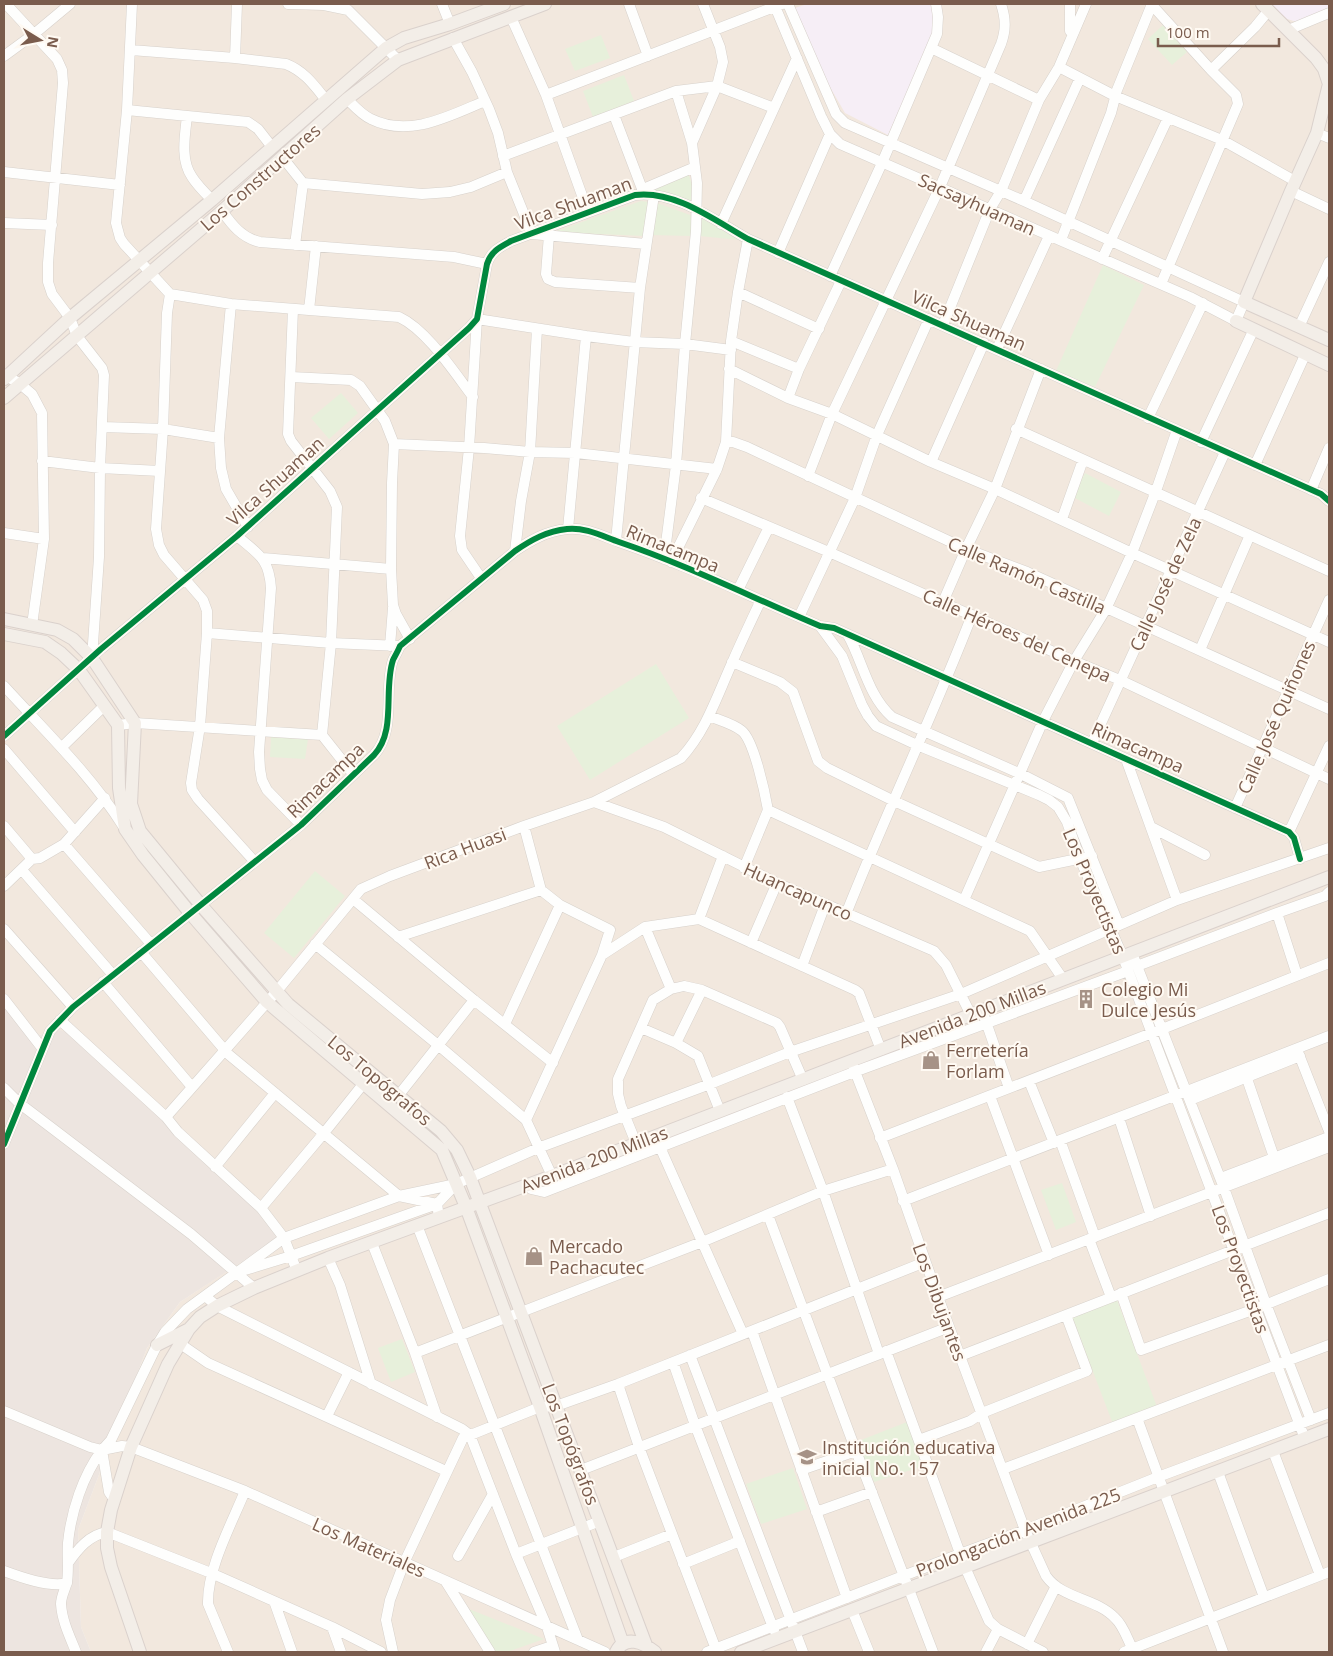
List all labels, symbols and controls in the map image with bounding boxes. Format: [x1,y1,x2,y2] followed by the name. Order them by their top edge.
[15,15,65,65] north arrow
[1158,15,1279,47] scale bar
[1166,22,1210,42] text: 100 m
[43,35,64,50] text: N
[195,118,325,236] street label: Los Constructores
[915,167,1039,241] street label: Sacsayhuaman
[511,171,635,235] street label: Vilca Shuaman
[908,284,1030,356] street label: Vilca Shuaman
[221,431,329,531] street label: Vilca Shuaman
[1123,513,1207,655] street label: Calle José de Zela
[623,518,723,578] street label: Rimacampa
[944,531,1110,619] street label: Calle Ramón Castilla
[919,583,1115,687] street label: Calle Héroes del Cenepa
[1231,637,1321,797] street label: Calle José Quiñones
[1088,716,1188,778] street label: Rimacampa
[281,737,369,823] street label: Rimacampa
[420,821,510,875] street label: Rica Huasi
[1058,824,1132,958] street label: Los Proyectistas
[740,856,856,926] street label: Huancapunco
[895,975,1049,1053] street label: Avenida 200 Millas
[1101,977,1196,1022] place label: Colegio Mi Dulce Jesús
[1075,988,1097,1010] building icon: Colegio Mi Dulce Jesús
[323,1029,437,1131] street label: Los Topógrafos
[946,1038,1029,1083] place label: Ferretería Forlam
[920,1049,942,1071] shop icon: Ferretería Forlam
[517,1120,671,1198] street label: Avenida 200 Millas
[1207,1202,1275,1336] street label: Los Proyectistas
[549,1234,645,1279] place label: Mercado Pachacutec
[908,1240,972,1364] street label: Los Dibujantes
[523,1245,545,1267] shop icon: Mercado Pachacutec
[537,1380,605,1508] street label: Los Topógrafos
[822,1435,996,1480] place label: Institución educativa inicial No. 157
[796,1446,818,1468] school or university icon: Institución educativa inicial No. 157
[912,1482,1124,1582] street label: Prolongación Avenida 225
[309,1511,429,1583] street label: Los Materiales

